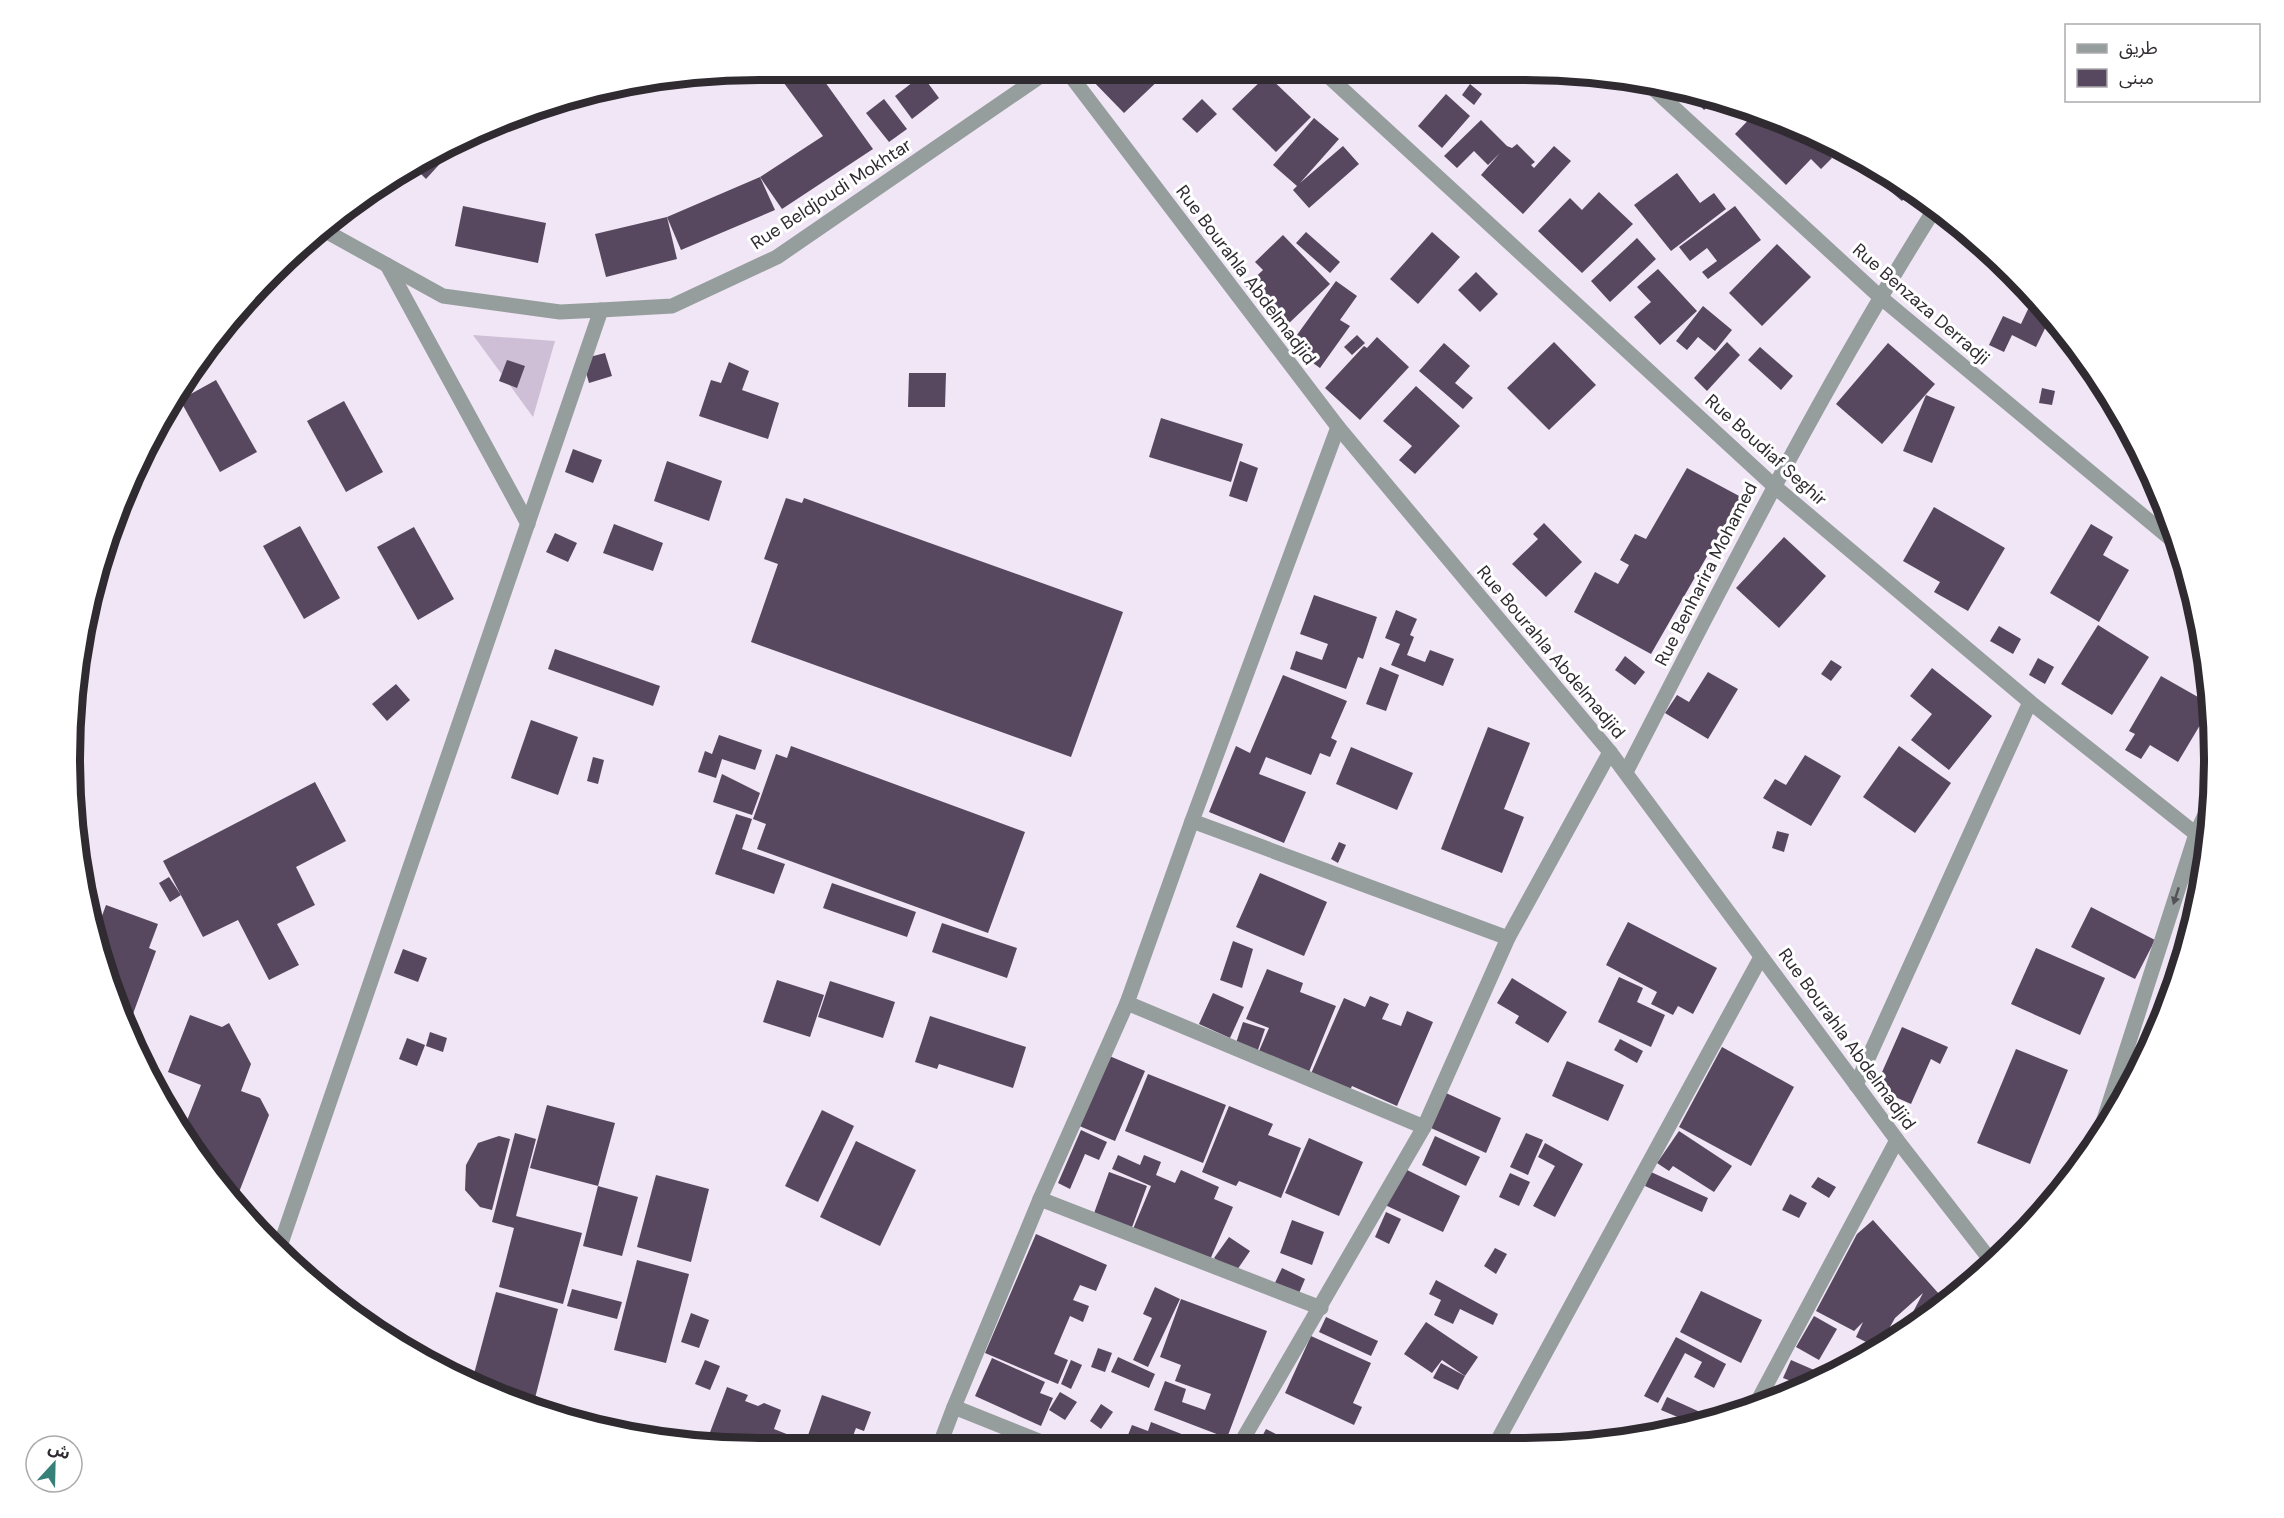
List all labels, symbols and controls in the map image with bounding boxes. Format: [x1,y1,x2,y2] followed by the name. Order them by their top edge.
[2065,24,2260,102] legend
[2119,36,2158,60] text: طريق
[2119,66,2154,90] text: مبنى
[746,133,916,255] street label: Rue Beldjoudi Mokhtar
[1170,180,1322,370] street label: Rue Bourahla Abdelmadjid
[1847,238,1995,370] street label: Rue Benzaza Derradji
[1700,389,1832,511] street label: Rue Boudiaf Seghir
[1649,478,1763,670] street label: Rue Benharira Mohamed
[1471,560,1631,744] street label: Rue Bourahla Abdelmadjid
[2171,887,2180,905] one-way arrow
[1773,943,1921,1135] street label: Rue Bourahla Abdelmadjid
[24,1434,84,1494] north arrow
[45,1437,74,1464] text: ش

